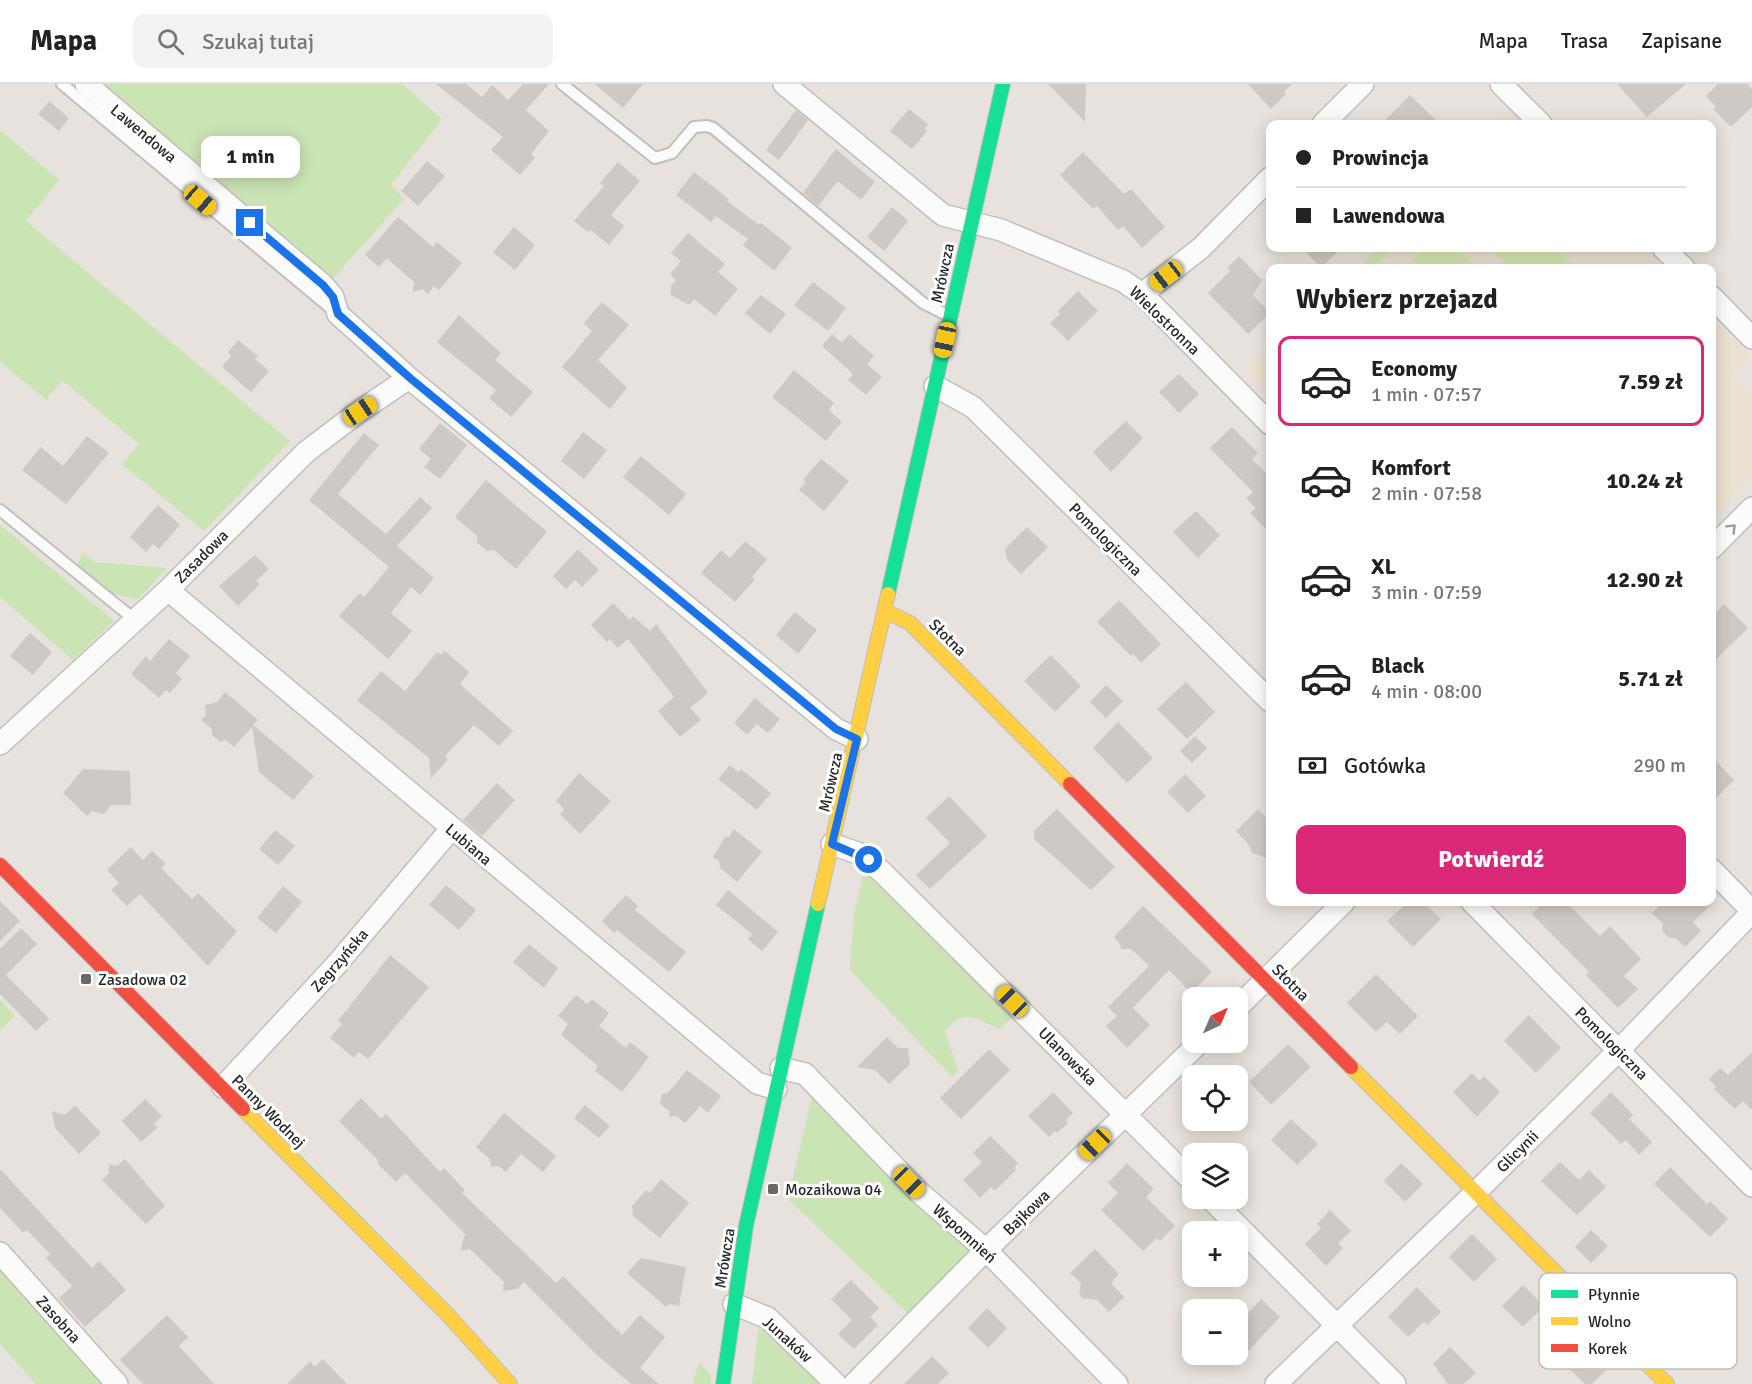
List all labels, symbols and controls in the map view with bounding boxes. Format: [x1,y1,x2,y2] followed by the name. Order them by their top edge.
[133,14,553,68] search box
[30,24,97,58] text: Mapa
[154,25,187,58] icon: search
[202,28,314,55] text: Szukaj tutaj
[1478,28,1528,54] text: Mapa
[1561,28,1608,54] text: Trasa
[1641,28,1722,54] text: Zapisane
[106,100,181,167] street label: Lawendowa
[200,136,300,178] callout: 1 min
[226,144,275,169] text: 1 min
[1332,144,1429,171] text: Prowincja
[181,181,219,219] car
[1332,202,1445,229] text: Lawendowa
[236,209,263,236] route end
[927,241,959,305] street label: Mrówcza
[1146,258,1186,294] car
[1125,282,1204,359] street label: Wielostronna
[1296,283,1498,316] text: Wybierz przejazd
[932,321,958,359] car
[1299,354,1353,408] icon: car
[1371,355,1457,382] text: Economy
[1618,368,1683,395] text: 7.59 zł
[1371,382,1482,407] text: 1 min · 07:57
[340,394,380,428] car
[1299,453,1353,507] icon: car
[1371,454,1451,481] text: Komfort
[1606,467,1683,494] text: 10.24 zł
[1371,481,1482,506] text: 2 min · 07:58
[1065,499,1146,580] street label: Pomologiczna
[1724,524,1735,535] one-way arrow
[171,526,233,588] street label: Zasadowa
[1299,552,1353,606] icon: car
[1371,553,1396,580] text: XL
[1606,566,1683,593] text: 12.90 zł
[1371,580,1482,605] text: 3 min · 07:59
[924,615,970,661] street label: Słotna
[1299,651,1353,705] icon: car
[1371,652,1425,679] text: Black
[1618,665,1683,692] text: 5.71 zł
[1371,679,1482,704] text: 4 min · 08:00
[1296,749,1329,782] icon: cash
[814,750,848,814] street label: Mrówcza
[1344,752,1426,779] text: Gotówka
[1633,753,1686,778] text: 290 m
[441,820,496,870] street label: Lubiana
[1296,825,1686,894] button: Potwierdź
[855,846,882,873] route start
[307,925,373,996] street label: Zegrzyńska
[1267,960,1313,1006] street label: Słotna
[98,970,187,990] place label: Zasadowa 02
[79,972,93,986] marker: Zasadowa 02
[993,982,1031,1020] car
[1182,987,1248,1053] north arrow
[1182,987,1248,1365] map controls
[1571,1003,1652,1084] street label: Pomologiczna
[1034,1023,1101,1090] street label: Ulanowska
[1182,1065,1248,1131] button: locate
[227,1071,309,1153] street label: Panny Wodnej
[1076,1125,1114,1163] car
[1492,1126,1543,1177] street label: Glicynii
[1182,1143,1248,1209] button: layers
[890,1163,928,1201] car
[785,1180,882,1200] place label: Mozaikowa 04
[766,1182,780,1196] marker: Mozaikowa 04
[999,1186,1054,1240] street label: Bajkowa
[928,1200,1001,1268] street label: Wspomnień
[1182,1221,1248,1287] button: +
[710,1227,740,1290] street label: Mrówcza
[1539,1273,1737,1369] legend
[1588,1285,1640,1305] text: Płynnie
[32,1292,85,1348] street label: Zasobna
[1182,1299,1248,1365] button: −
[758,1312,817,1368] street label: Junaków
[1588,1312,1631,1332] text: Wolno
[1588,1339,1627,1359] text: Korek

